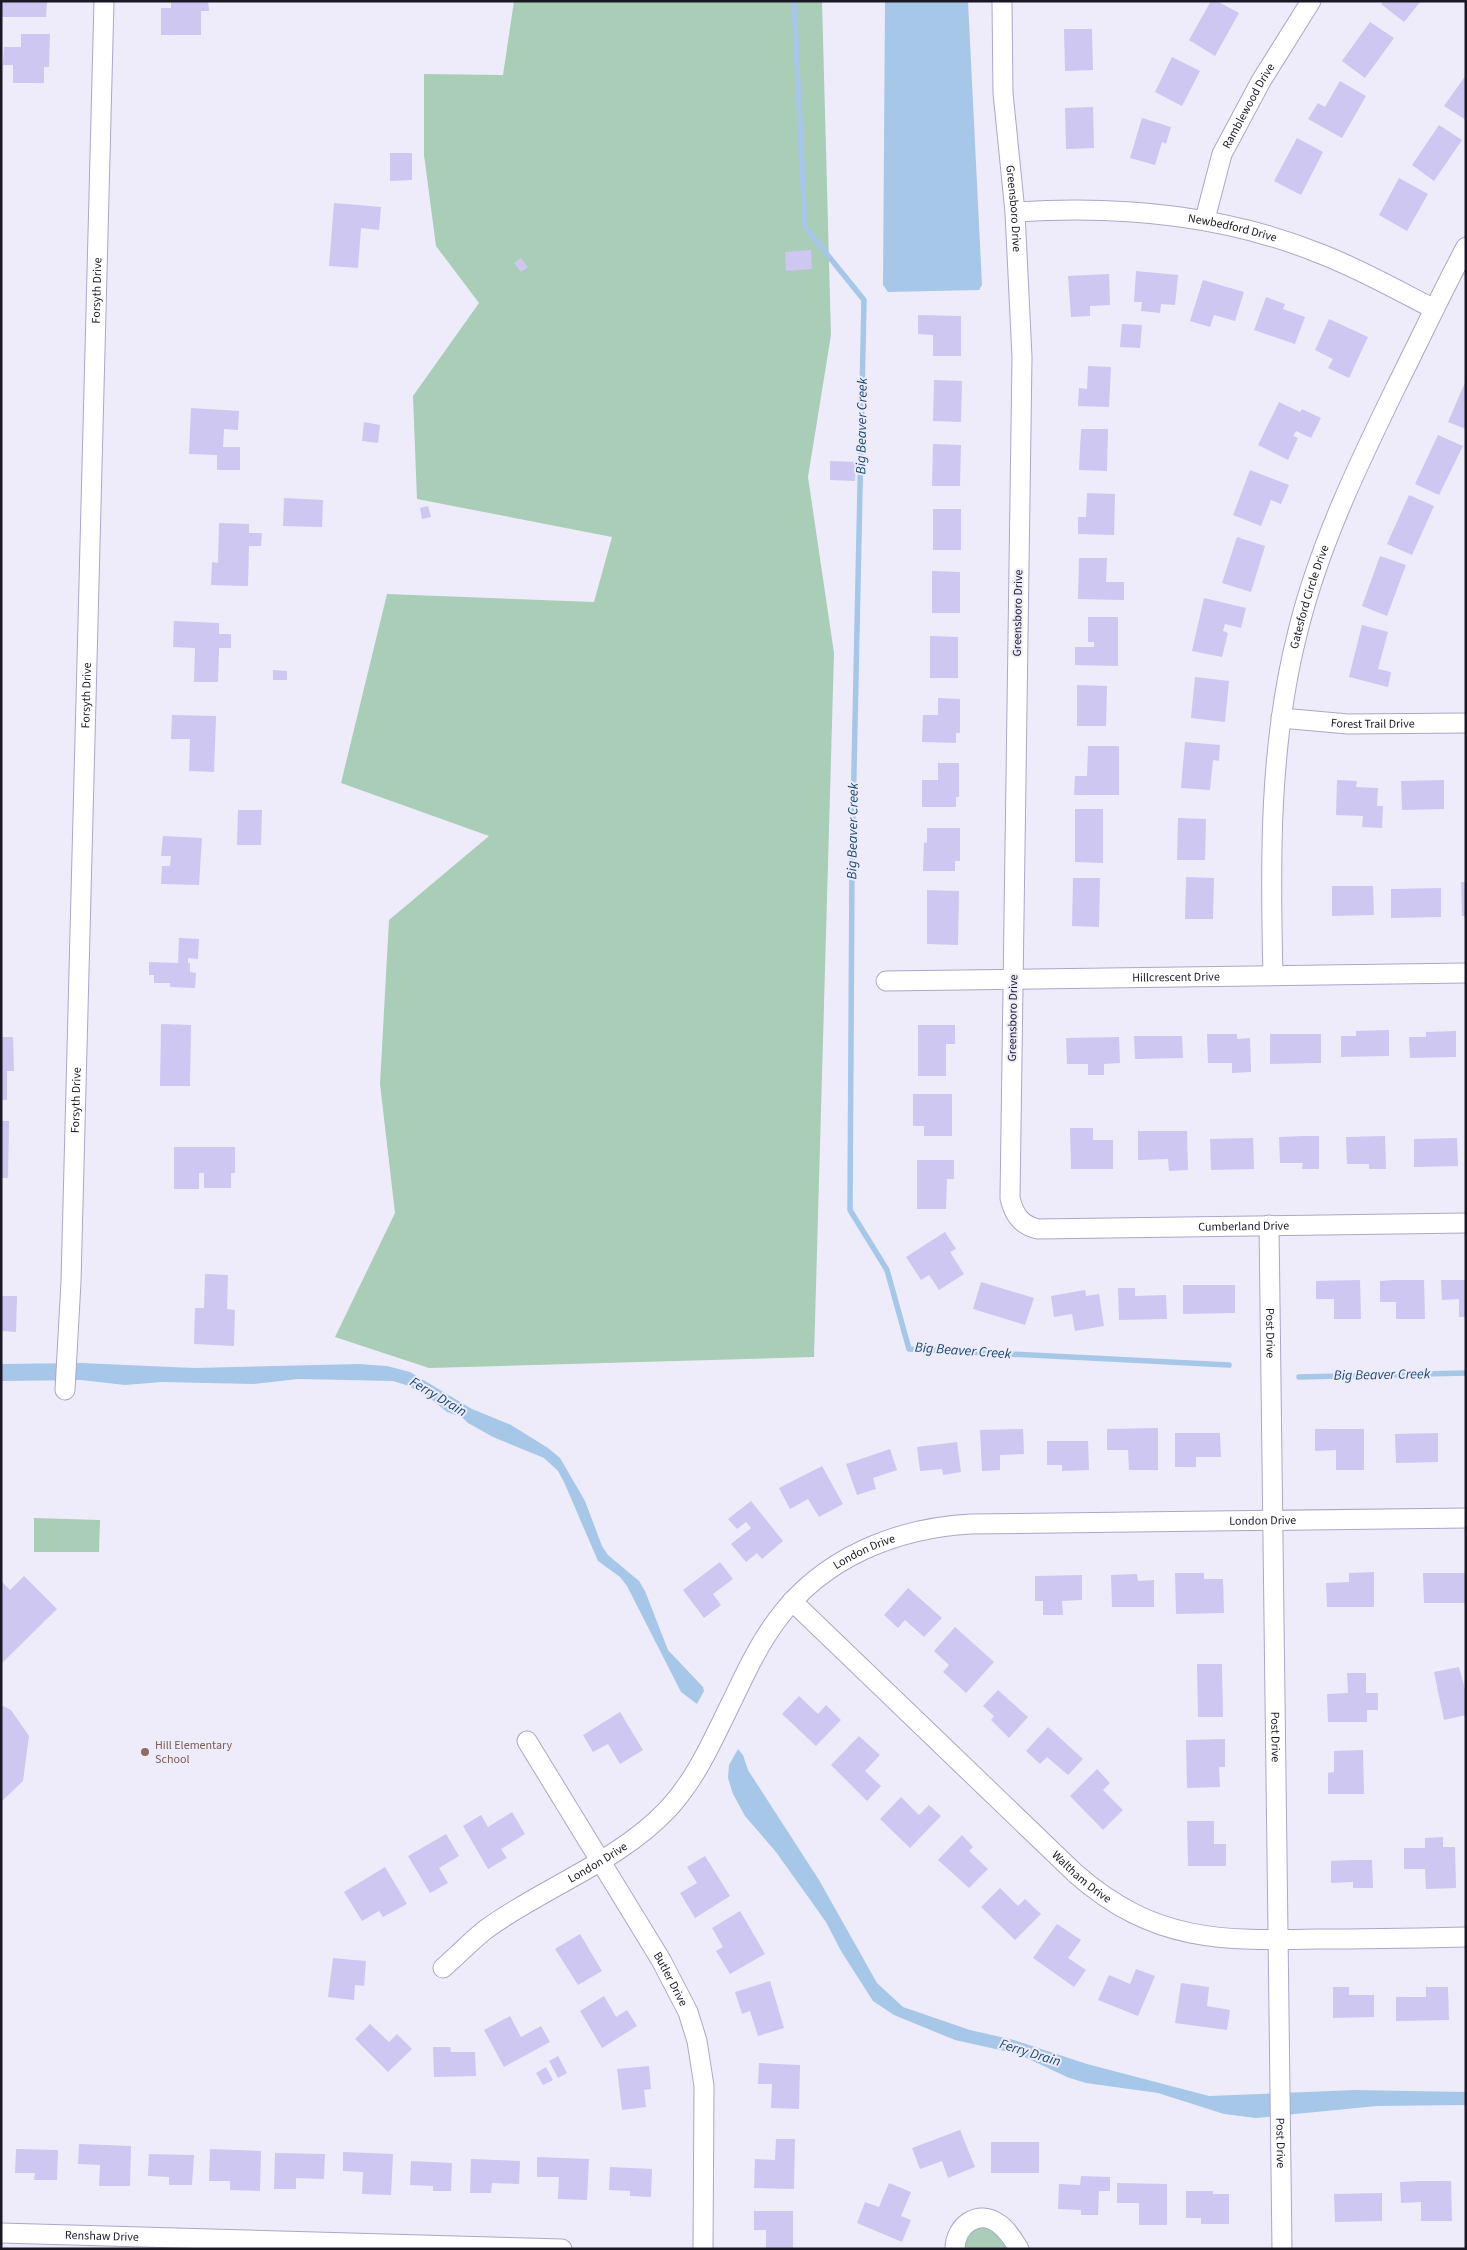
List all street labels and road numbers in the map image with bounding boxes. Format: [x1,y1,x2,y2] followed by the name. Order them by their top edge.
[1218,60,1279,152] street label: Ramblewood Drive
[1002,164,1025,252] street label: Greensboro Drive
[1187,209,1279,246] street label: Newbedford Drive
[87,257,106,324] street label: Forsyth Drive
[1285,542,1333,651] street label: Gatesford Circle Drive
[1009,569,1027,657] street label: Greensboro Drive
[77,662,95,729] street label: Forsyth Drive
[1330,714,1415,733] street label: Forest Trail Drive
[1132,968,1220,986] street label: Hillcrescent Drive
[1004,974,1022,1062] street label: Greensboro Drive
[66,1067,85,1133] street label: Forsyth Drive
[1198,1217,1289,1235] street label: Cumberland Drive
[1262,1308,1279,1358] street label: Post Drive
[1229,1512,1296,1529] street label: London Drive
[830,1530,897,1573] street label: London Drive
[1267,1712,1284,1762] street label: Post Drive
[565,1838,631,1887] street label: London Drive
[1048,1847,1115,1907] street label: Waltham Drive
[649,1948,692,2009] street label: Butler Drive
[1272,2118,1289,2168] street label: Post Drive
[65,2226,139,2245] street label: Renshaw Drive

